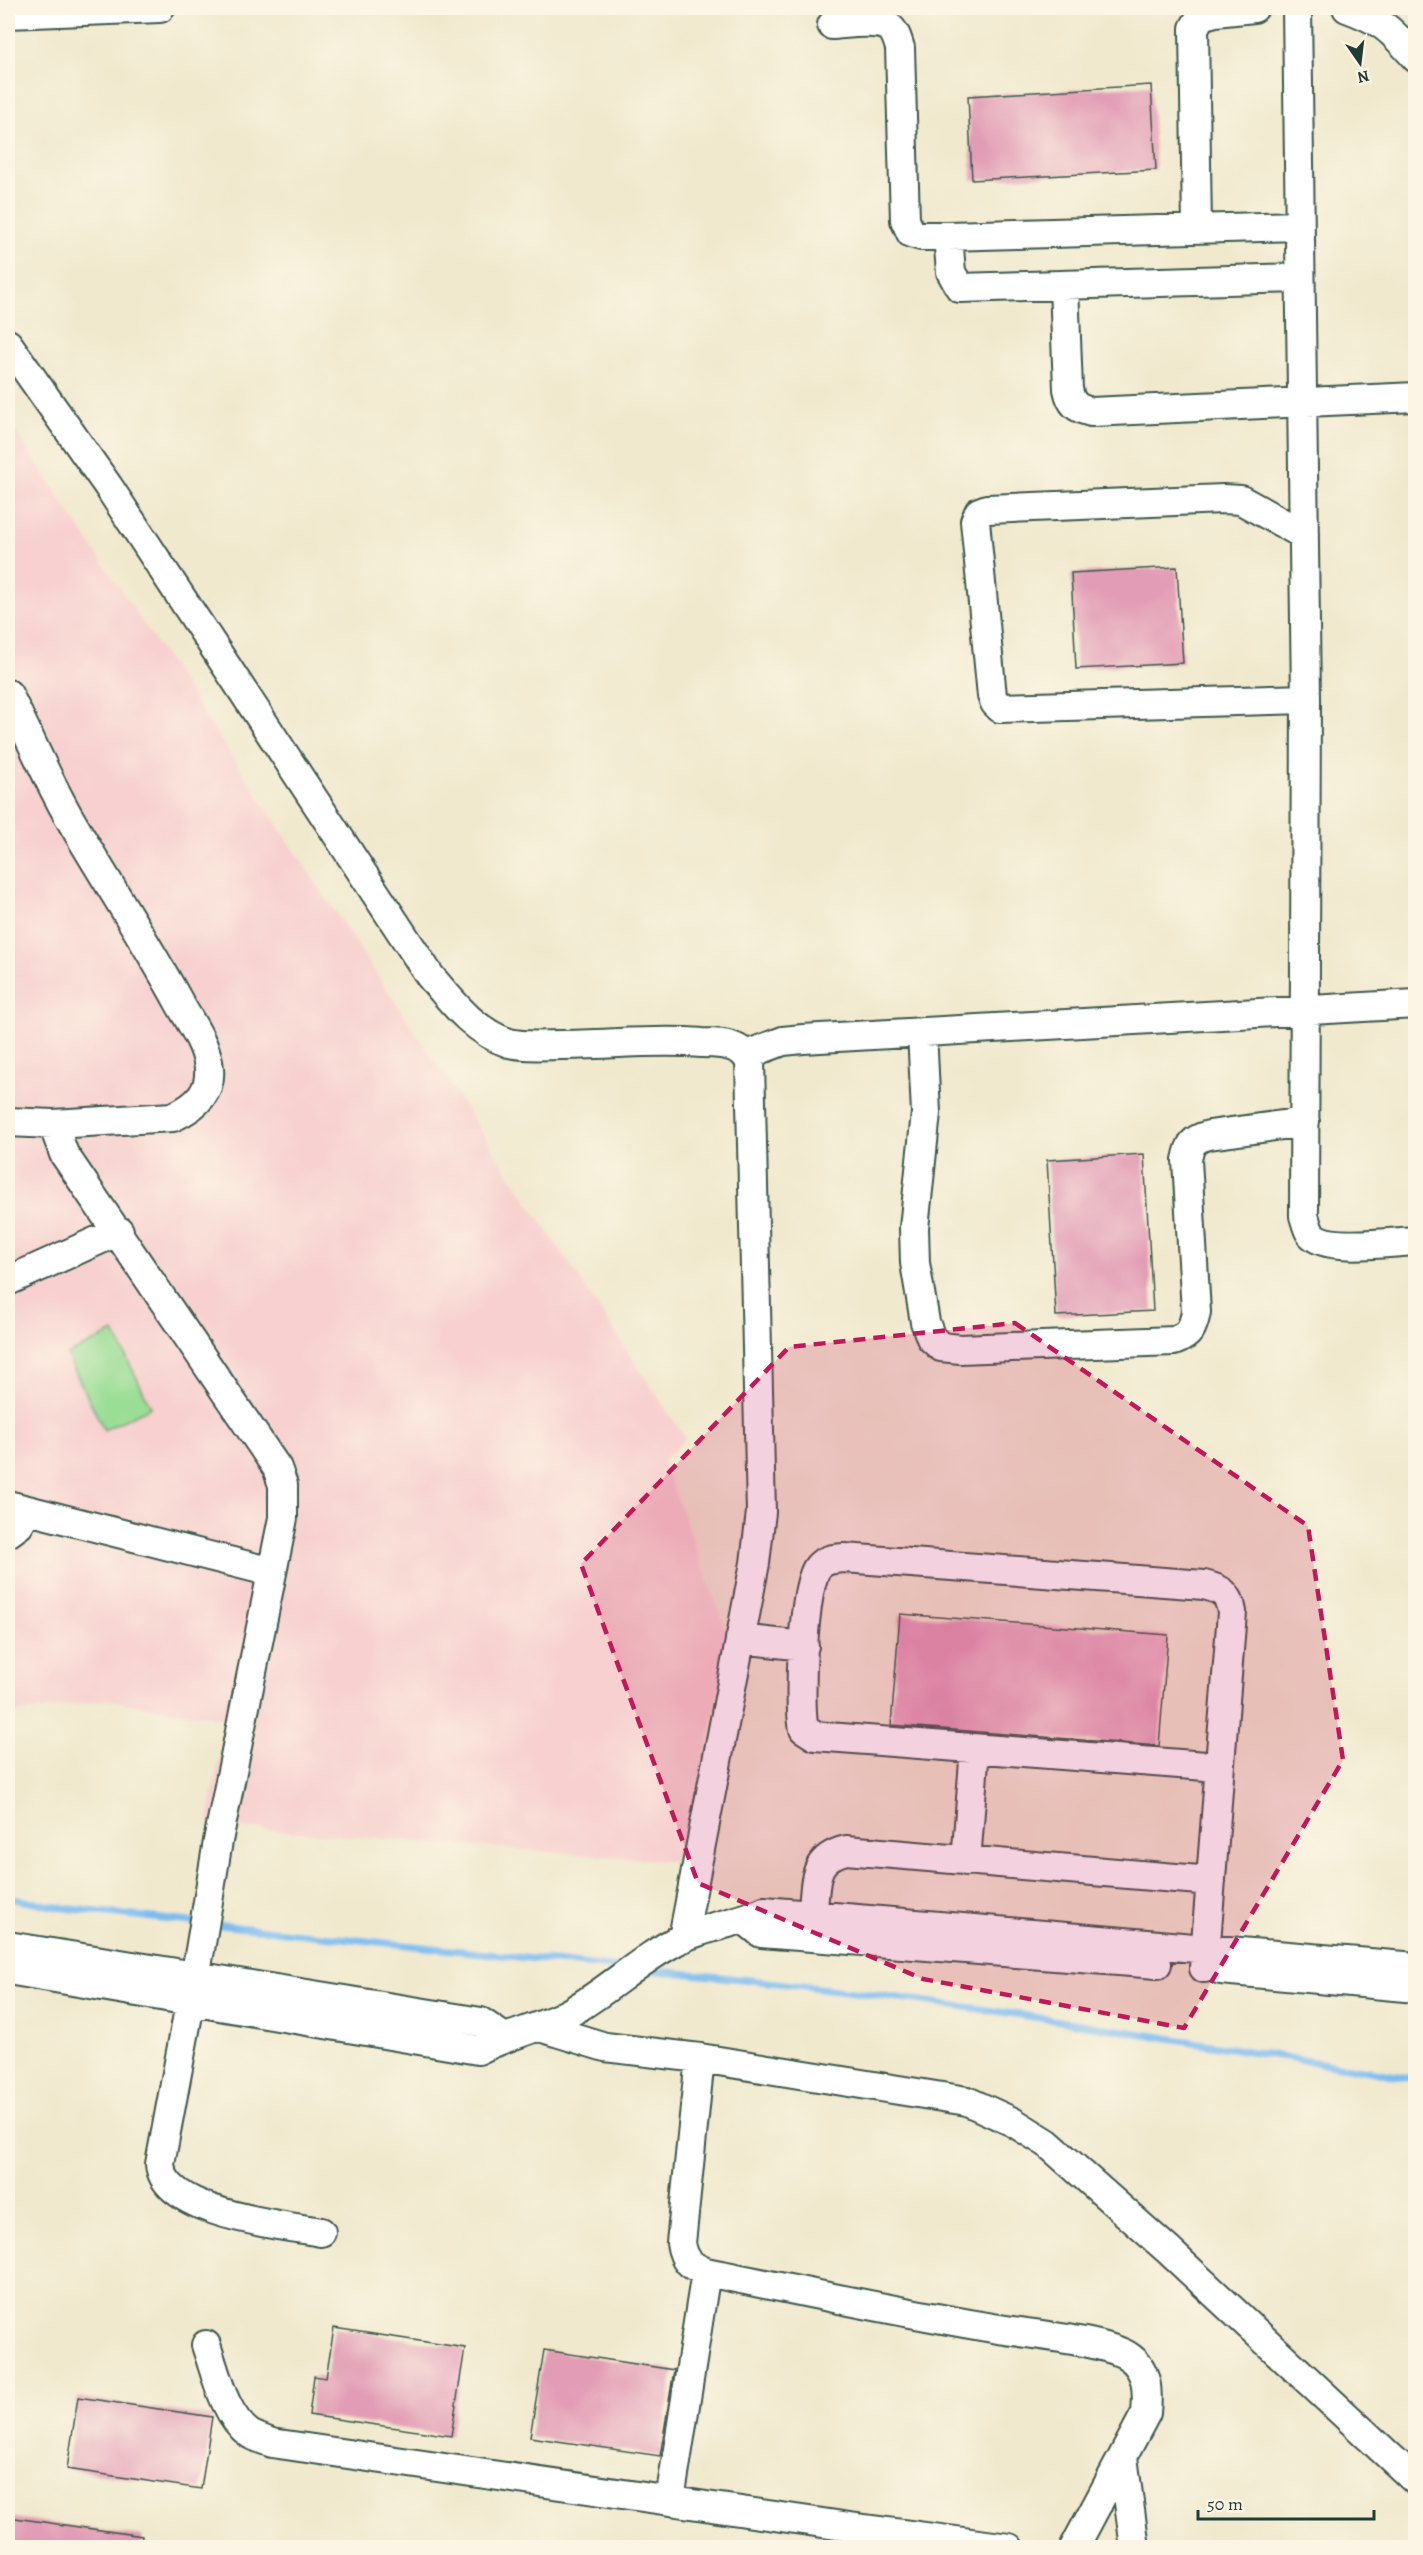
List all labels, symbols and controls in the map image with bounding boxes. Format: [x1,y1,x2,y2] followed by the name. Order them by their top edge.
[1330,33,1390,93] north arrow
[1355,65,1372,89] text: N
[1198,2483,1374,2521] scale bar
[1207,2492,1243,2516] text: 50 m

